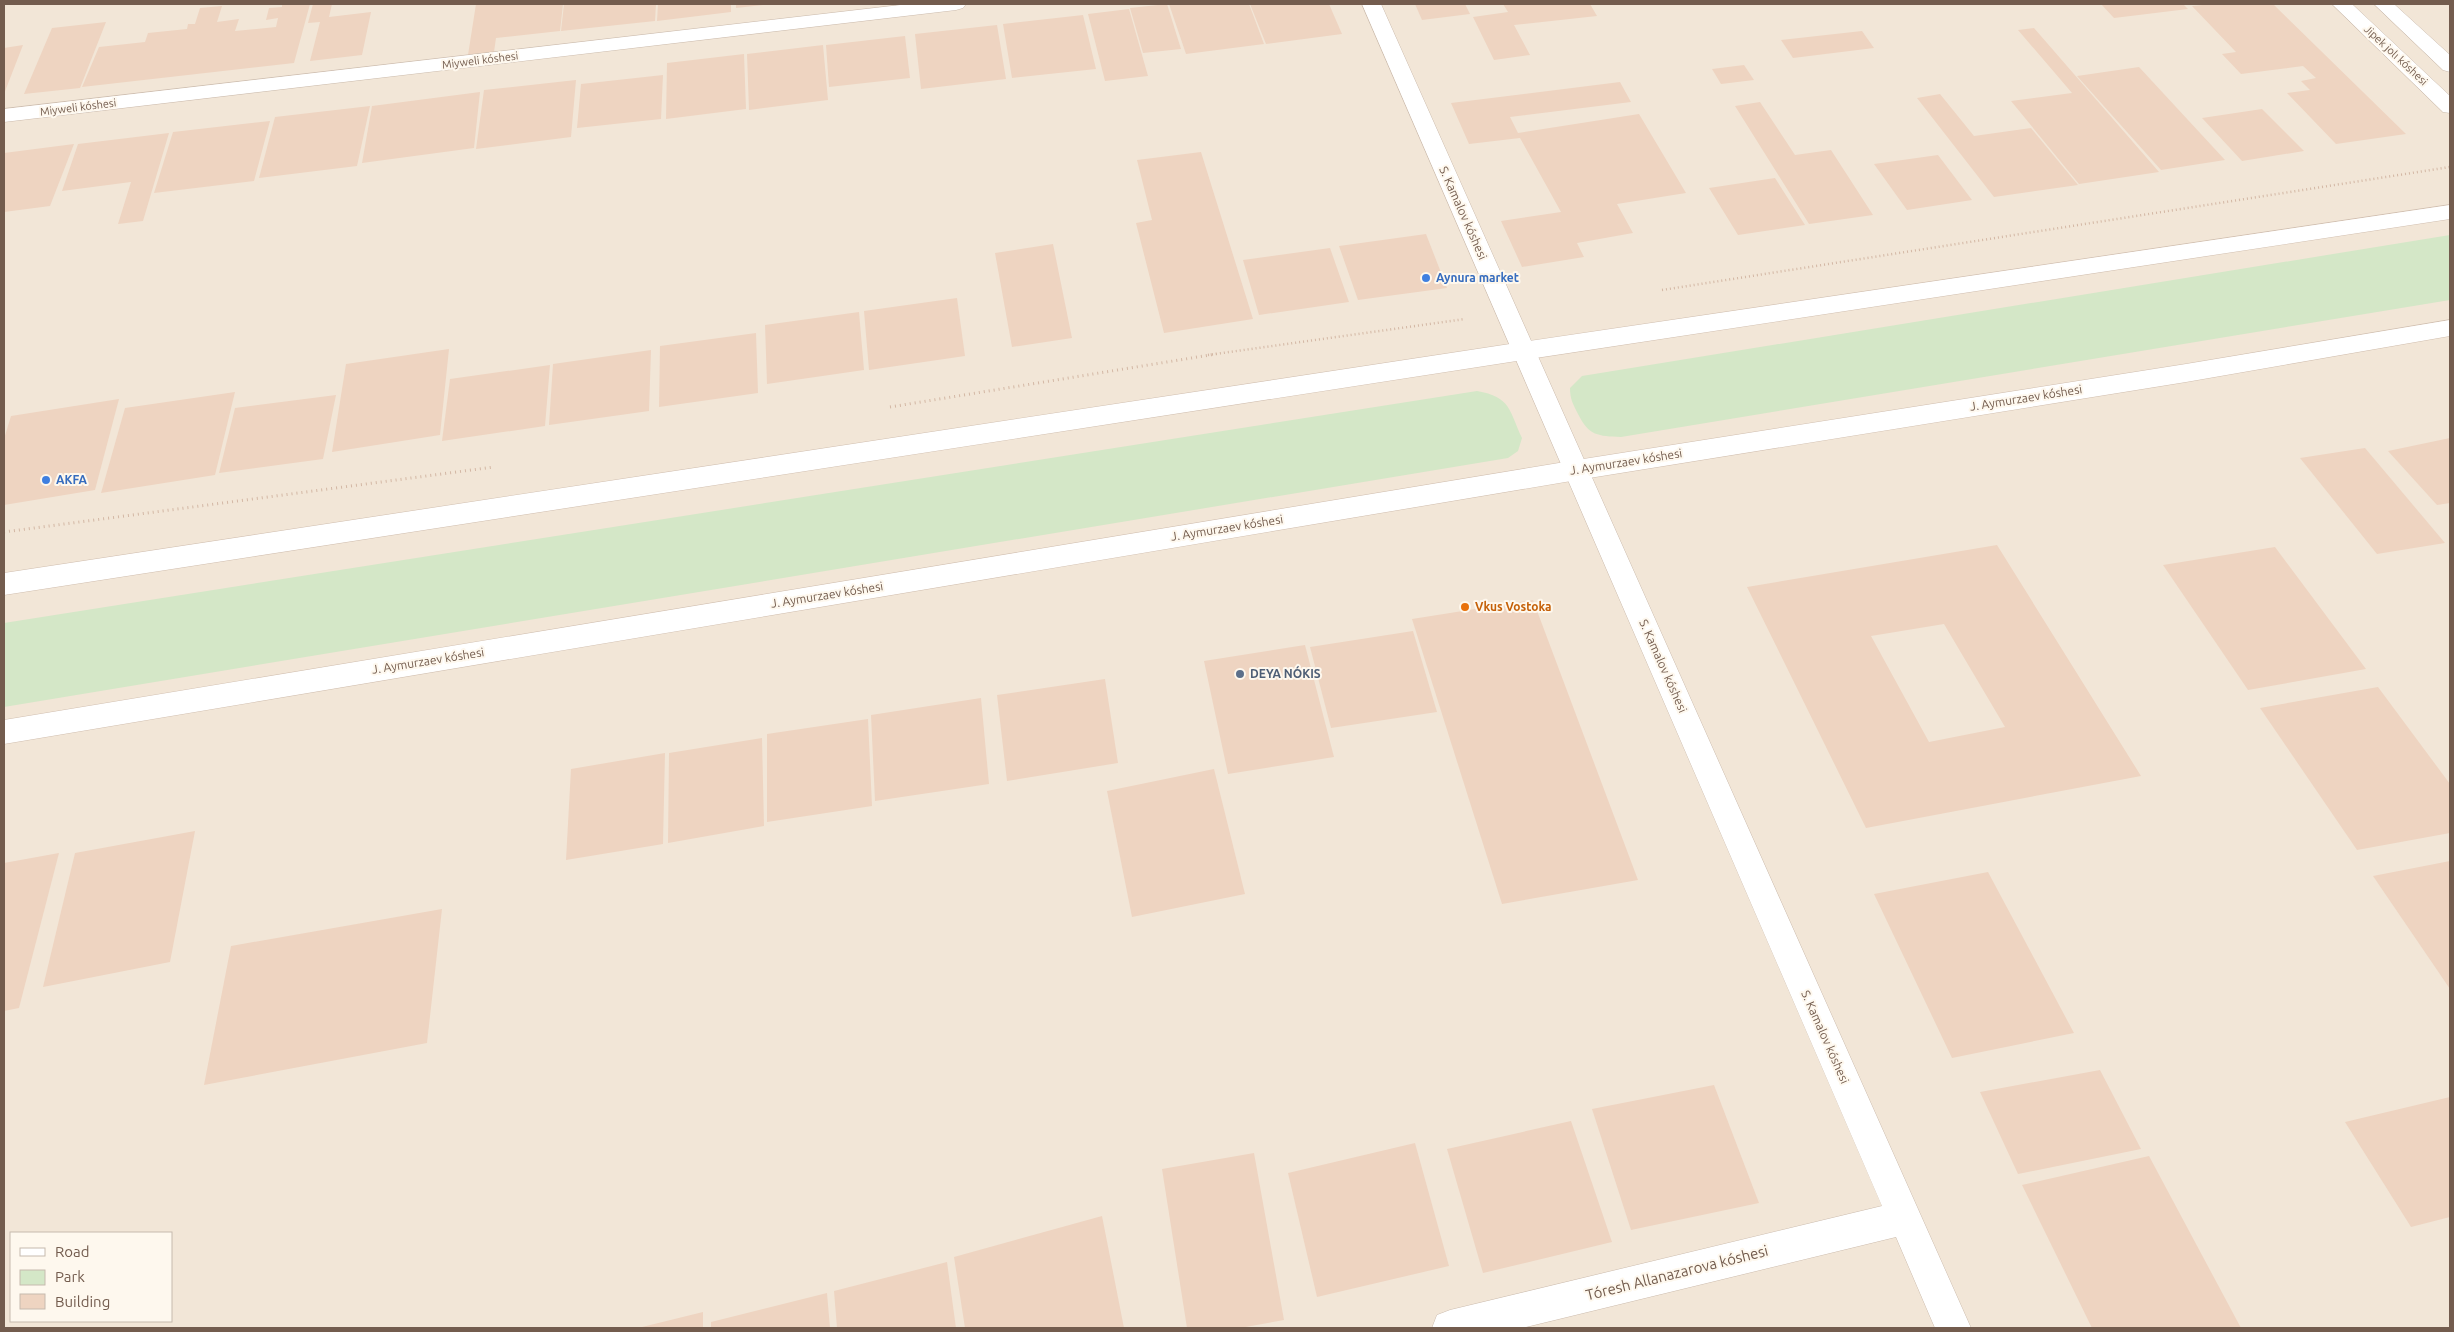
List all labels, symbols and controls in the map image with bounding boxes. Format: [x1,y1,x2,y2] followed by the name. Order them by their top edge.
[2362,23,2430,87] street label: Jipek jolı kóshesi
[441,49,519,71] street label: Miyweli kóshesi
[39,96,117,118] street label: Miyweli kóshesi
[1437,164,1490,261] street label: S. Kamalov kóshesi
[1436,271,1519,284] place label: Aynura market
[1420,272,1432,284] marker: Aynura market
[1969,382,2083,413] street label: J. Aymurzaev kóshesi
[1569,446,1683,477] street label: J. Aymurzaev kóshesi
[56,473,88,486] place label: AKFA
[40,474,52,486] marker: AKFA
[1170,512,1284,543] street label: J. Aymurzaev kóshesi
[770,579,884,610] street label: J. Aymurzaev kóshesi
[1475,600,1552,613] place label: Vkus Vostoka
[1459,601,1471,613] marker: Vkus Vostoka
[1637,617,1690,714] street label: S. Kamalov kóshesi
[371,645,485,676] street label: J. Aymurzaev kóshesi
[1250,665,1321,680] place label: DEYA NÓKIS
[1234,668,1246,680] marker: DEYA NÓKIS
[1799,988,1852,1085] street label: S. Kamalov kóshesi
[10,1232,172,1322] legend
[1584,1242,1770,1303] street label: Tóresh Allanazarova kóshesi
[55,1243,90,1260] text: Road
[55,1268,85,1285] text: Park
[55,1293,110,1310] text: Building

